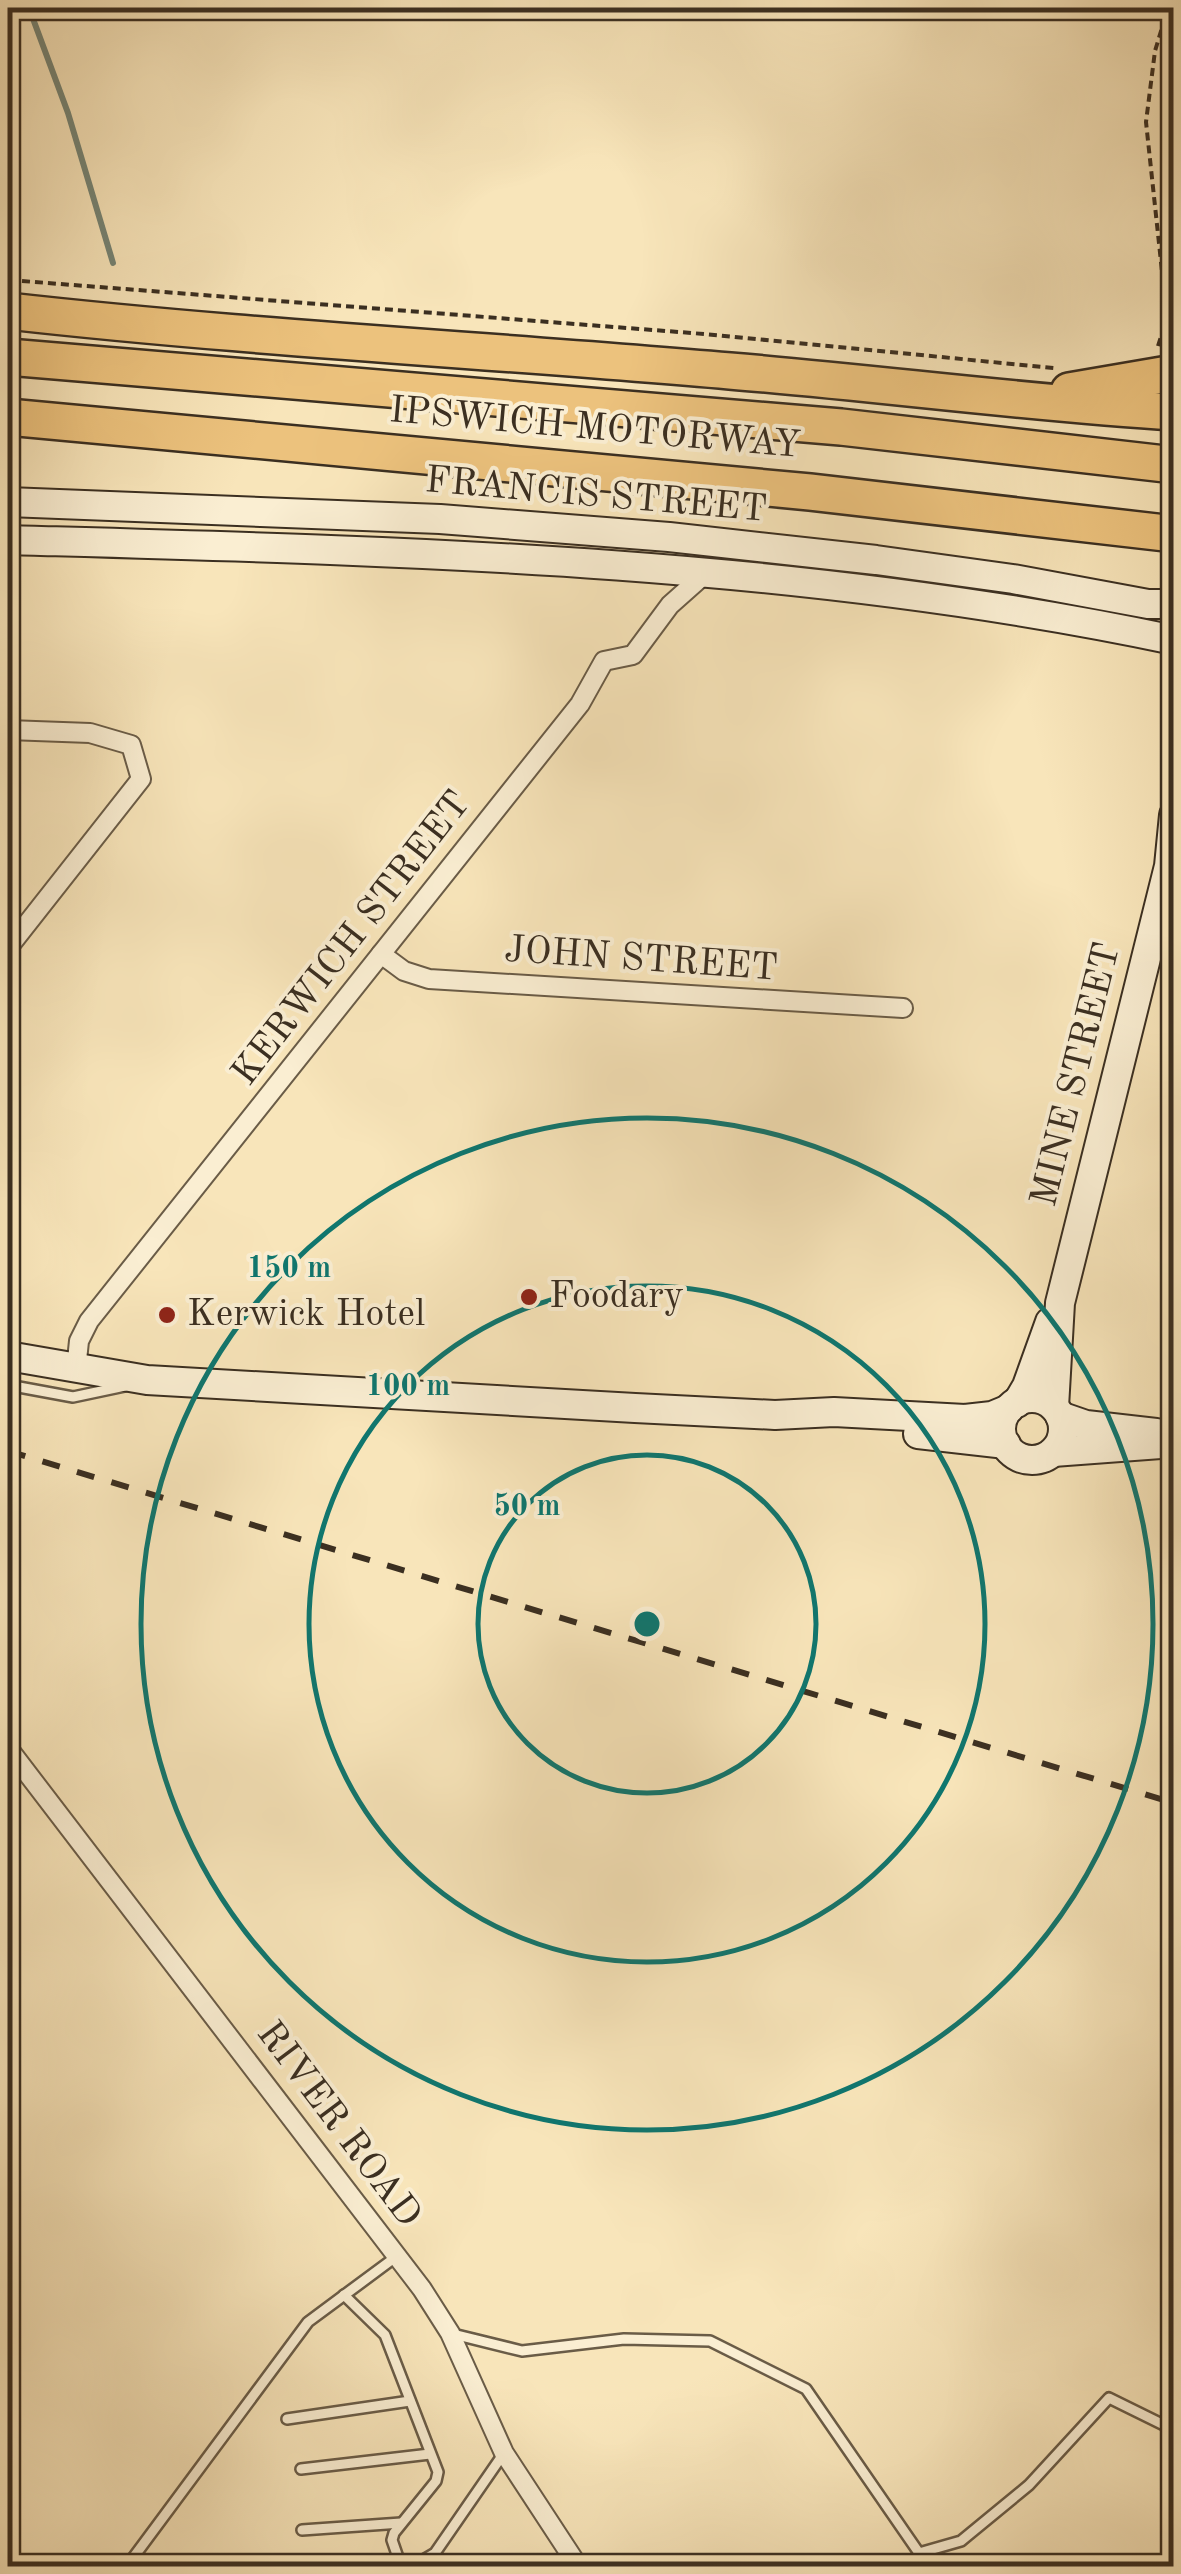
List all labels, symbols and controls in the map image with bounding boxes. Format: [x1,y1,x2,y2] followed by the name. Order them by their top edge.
[388,392,802,466] street label: IPSWICH MOTORWAY
[423,462,769,530] street label: FRANCIS STREET
[226,785,478,1093] street label: KERWICH STREET
[503,931,779,989] street label: JOHN STREET
[1026,939,1128,1211] street label: MINE STREET
[247,1254,331,1284] text: 150 m
[549,1278,684,1316] place label: Foodary
[518,1286,540,1308] marker: Foodary
[187,1296,425,1334] place label: Kerwick Hotel
[156,1304,178,1326] marker: Kerwick Hotel
[366,1372,450,1402] text: 100 m
[493,1492,561,1522] text: 50 m
[629,1606,665,1642] centre of rings
[249,2015,427,2235] street label: RIVER ROAD

